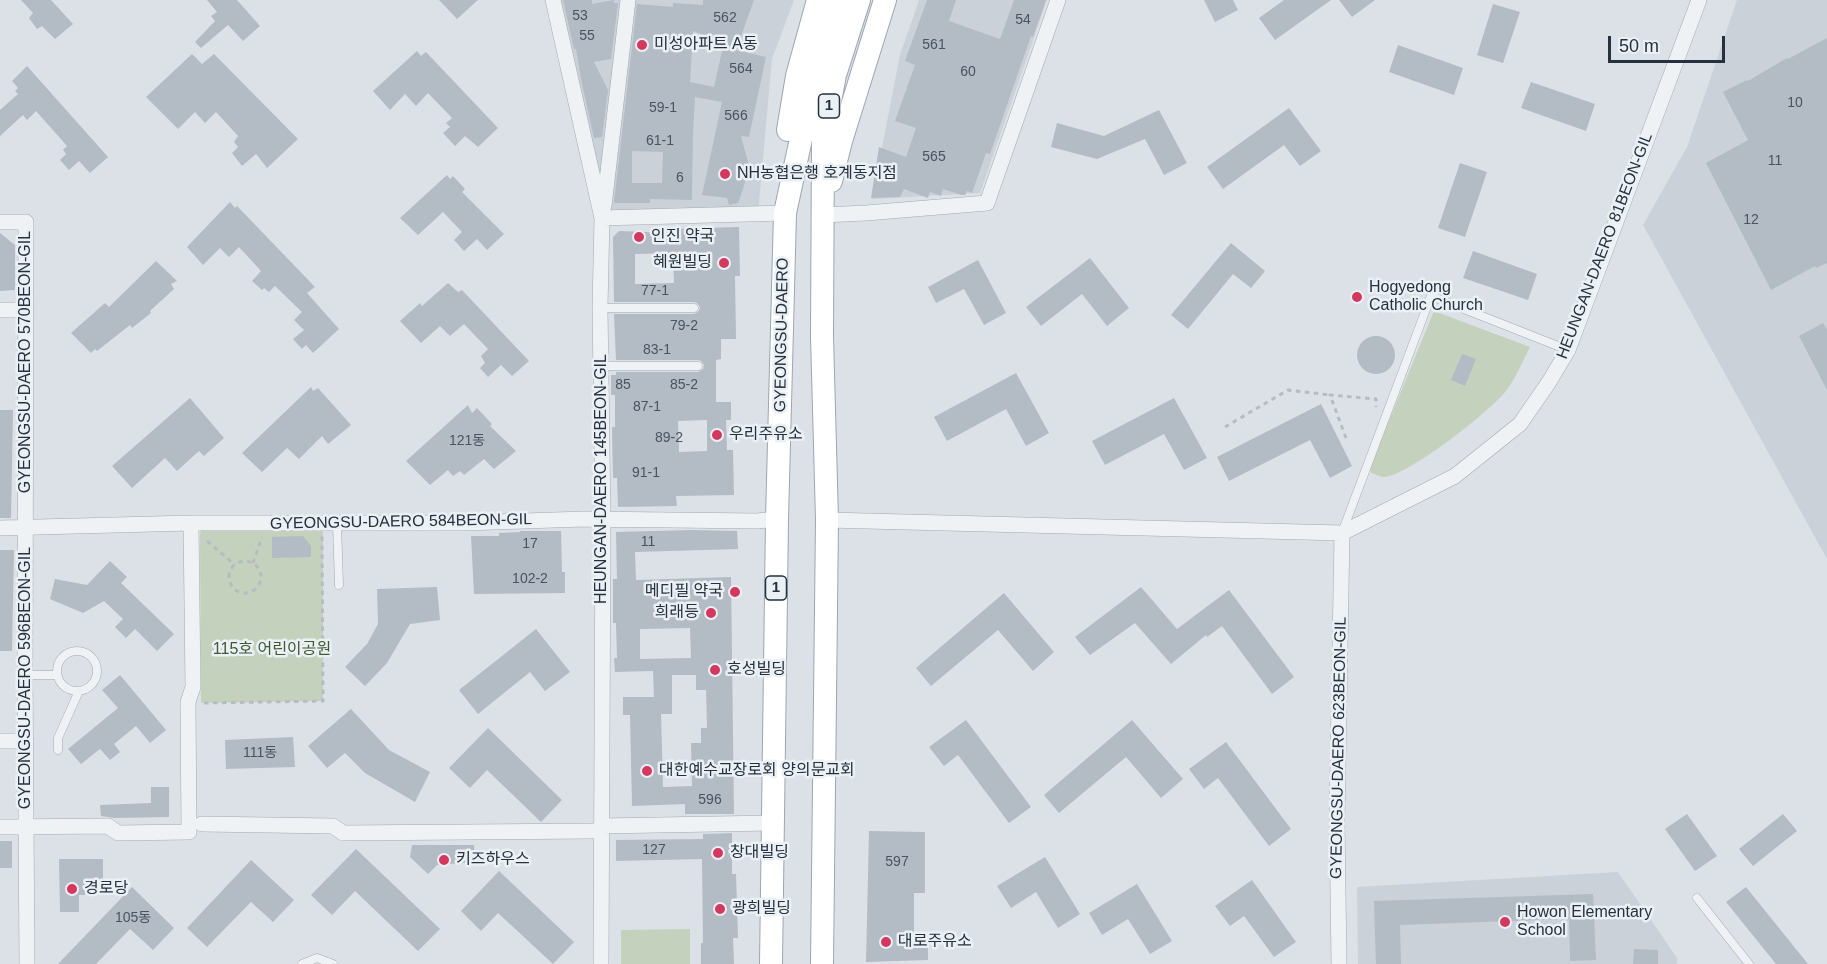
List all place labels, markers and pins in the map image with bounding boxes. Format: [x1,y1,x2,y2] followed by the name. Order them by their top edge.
[654,35,757,55] place label: 미성아파트 A동
[635,38,649,52] marker: 미성아파트 A동
[737,164,897,184] place label: NH농협은행 호계동지점
[718,167,732,181] marker: NH농협은행 호계동지점
[651,227,714,247] place label: 인진 약국
[632,230,646,244] marker: 인진 약국
[653,253,712,273] place label: 혜원빌딩
[717,256,731,270] marker: 혜원빌딩
[1369,278,1483,316] place label: Hogyedong Catholic Church
[1350,290,1364,304] marker: Hogyedong Catholic Church
[729,425,803,445] place label: 우리주유소
[710,428,724,442] marker: 우리주유소
[645,582,723,602] place label: 메디필 약국
[728,585,742,599] marker: 메디필 약국
[655,603,699,623] place label: 희래등
[704,606,718,620] marker: 희래등
[727,660,786,680] place label: 호성빌딩
[708,663,722,677] marker: 호성빌딩
[659,761,855,781] place label: 대한예수교장로회 양의문교회
[640,764,654,778] marker: 대한예수교장로회 양의문교회
[730,843,789,863] place label: 창대빌딩
[711,846,725,860] marker: 창대빌딩
[456,850,530,870] place label: 키즈하우스
[437,853,451,867] marker: 키즈하우스
[84,879,128,899] place label: 경로당
[65,882,79,896] marker: 경로당
[732,899,791,919] place label: 광희빌딩
[713,902,727,916] marker: 광희빌딩
[1517,903,1652,941] place label: Howon Elementary School
[1498,915,1512,929] marker: Howon Elementary School
[898,932,972,952] place label: 대로주유소
[879,935,893,949] marker: 대로주유소

